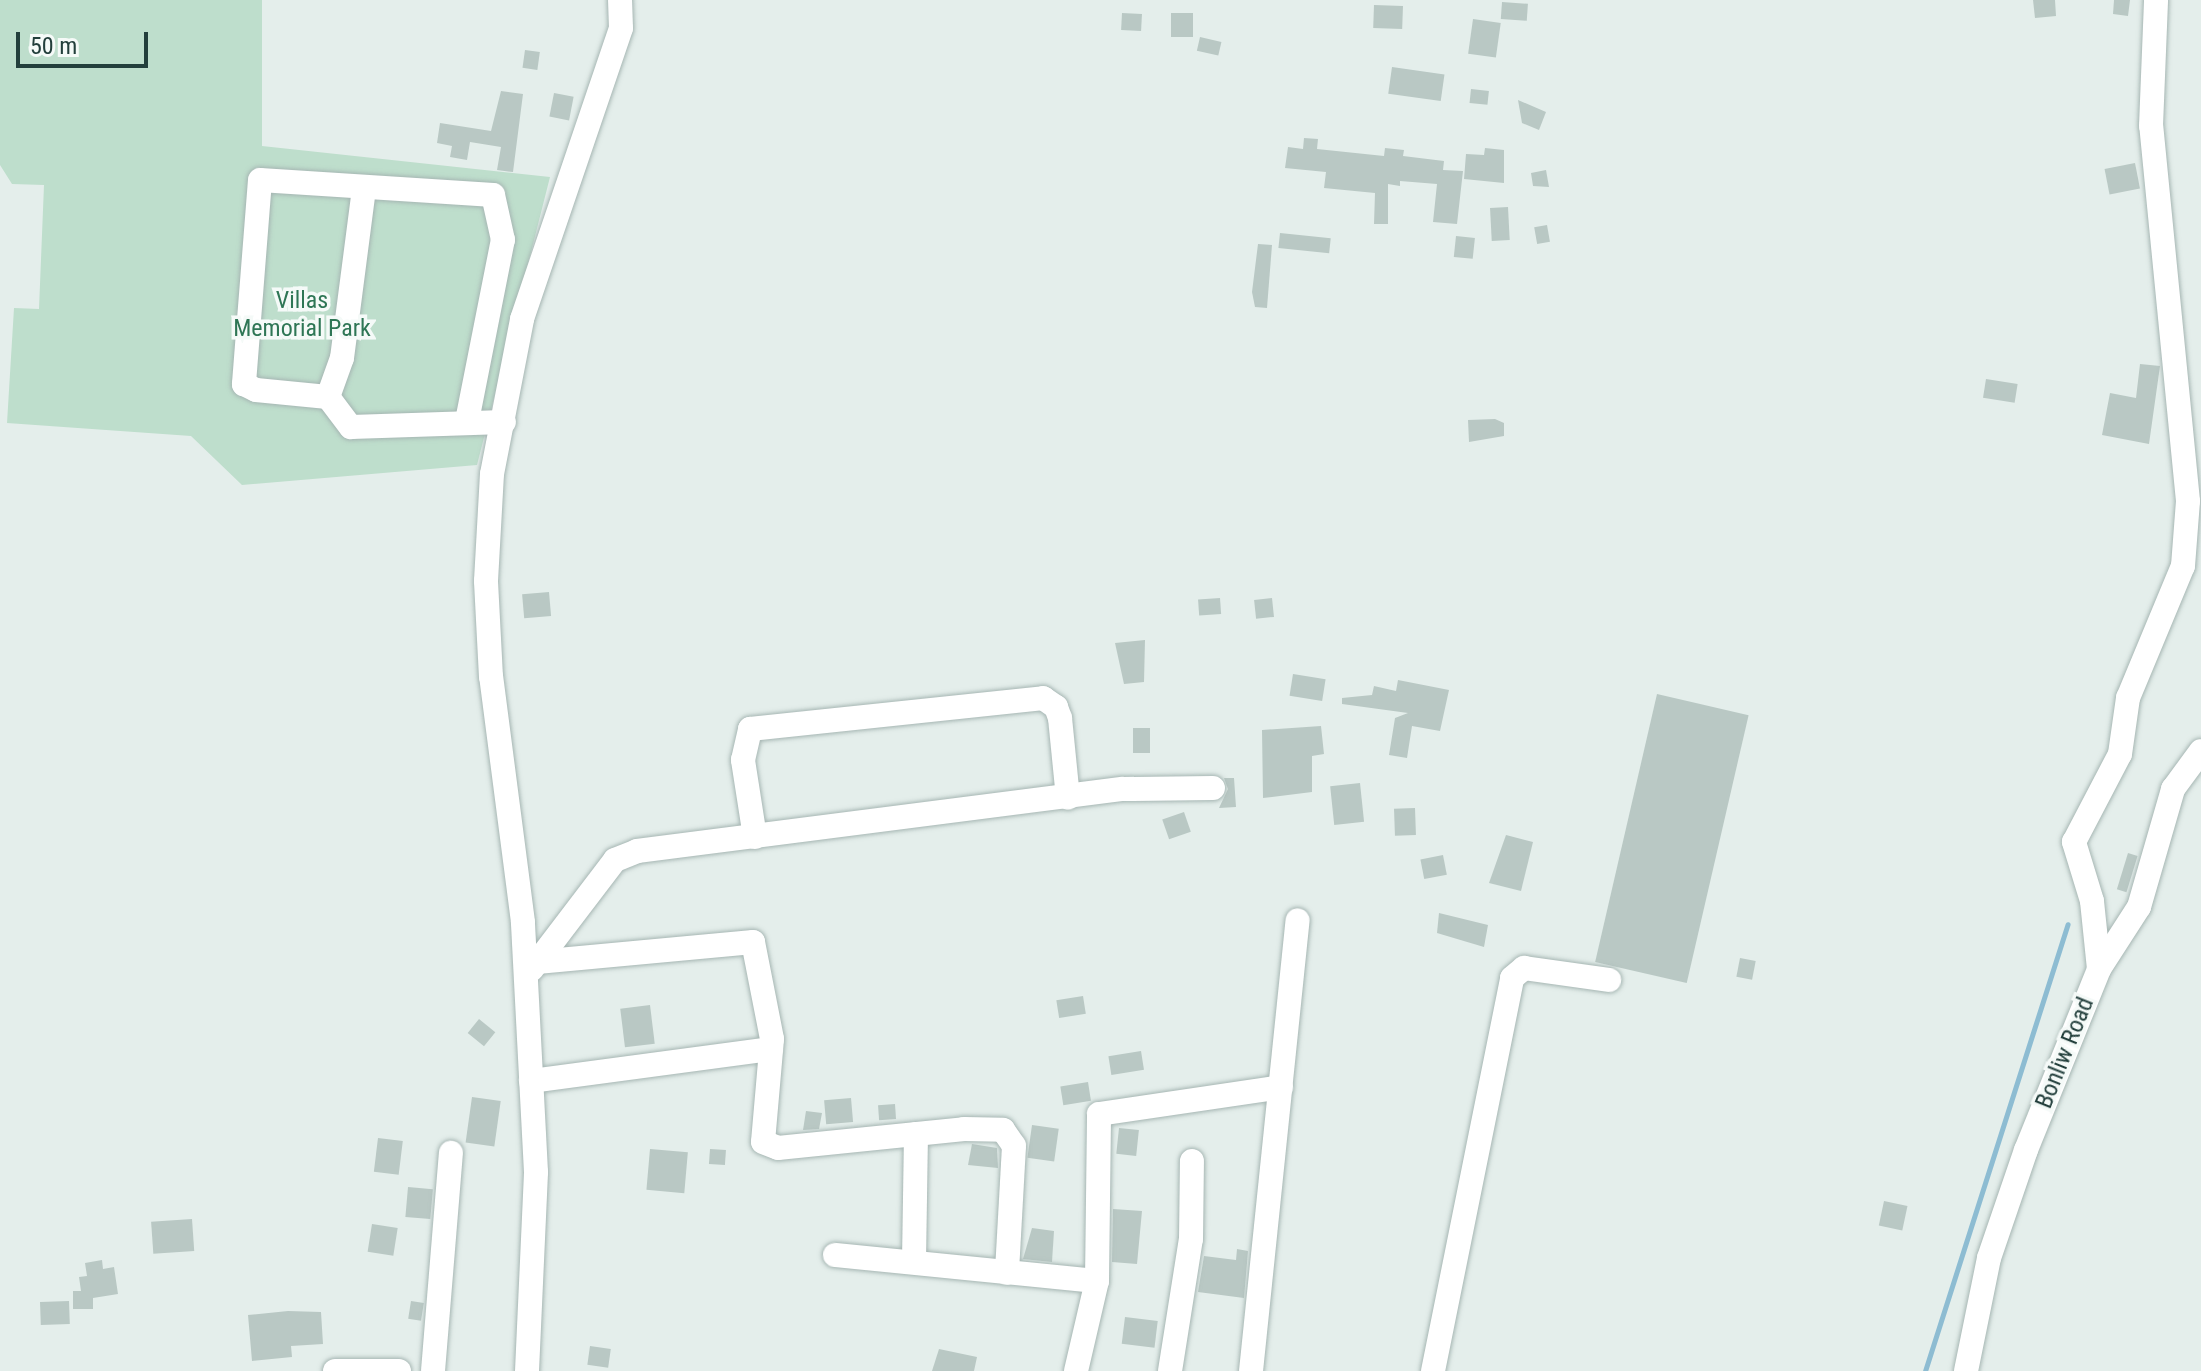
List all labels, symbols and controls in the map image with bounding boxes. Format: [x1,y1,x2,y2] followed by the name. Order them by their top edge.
[20,16,152,66] scale bar
[30,32,77,60] text: 50 m
[233,287,371,343] park label: Villas Memorial Park
[2030,993,2100,1113] street label: Bonliw Road

